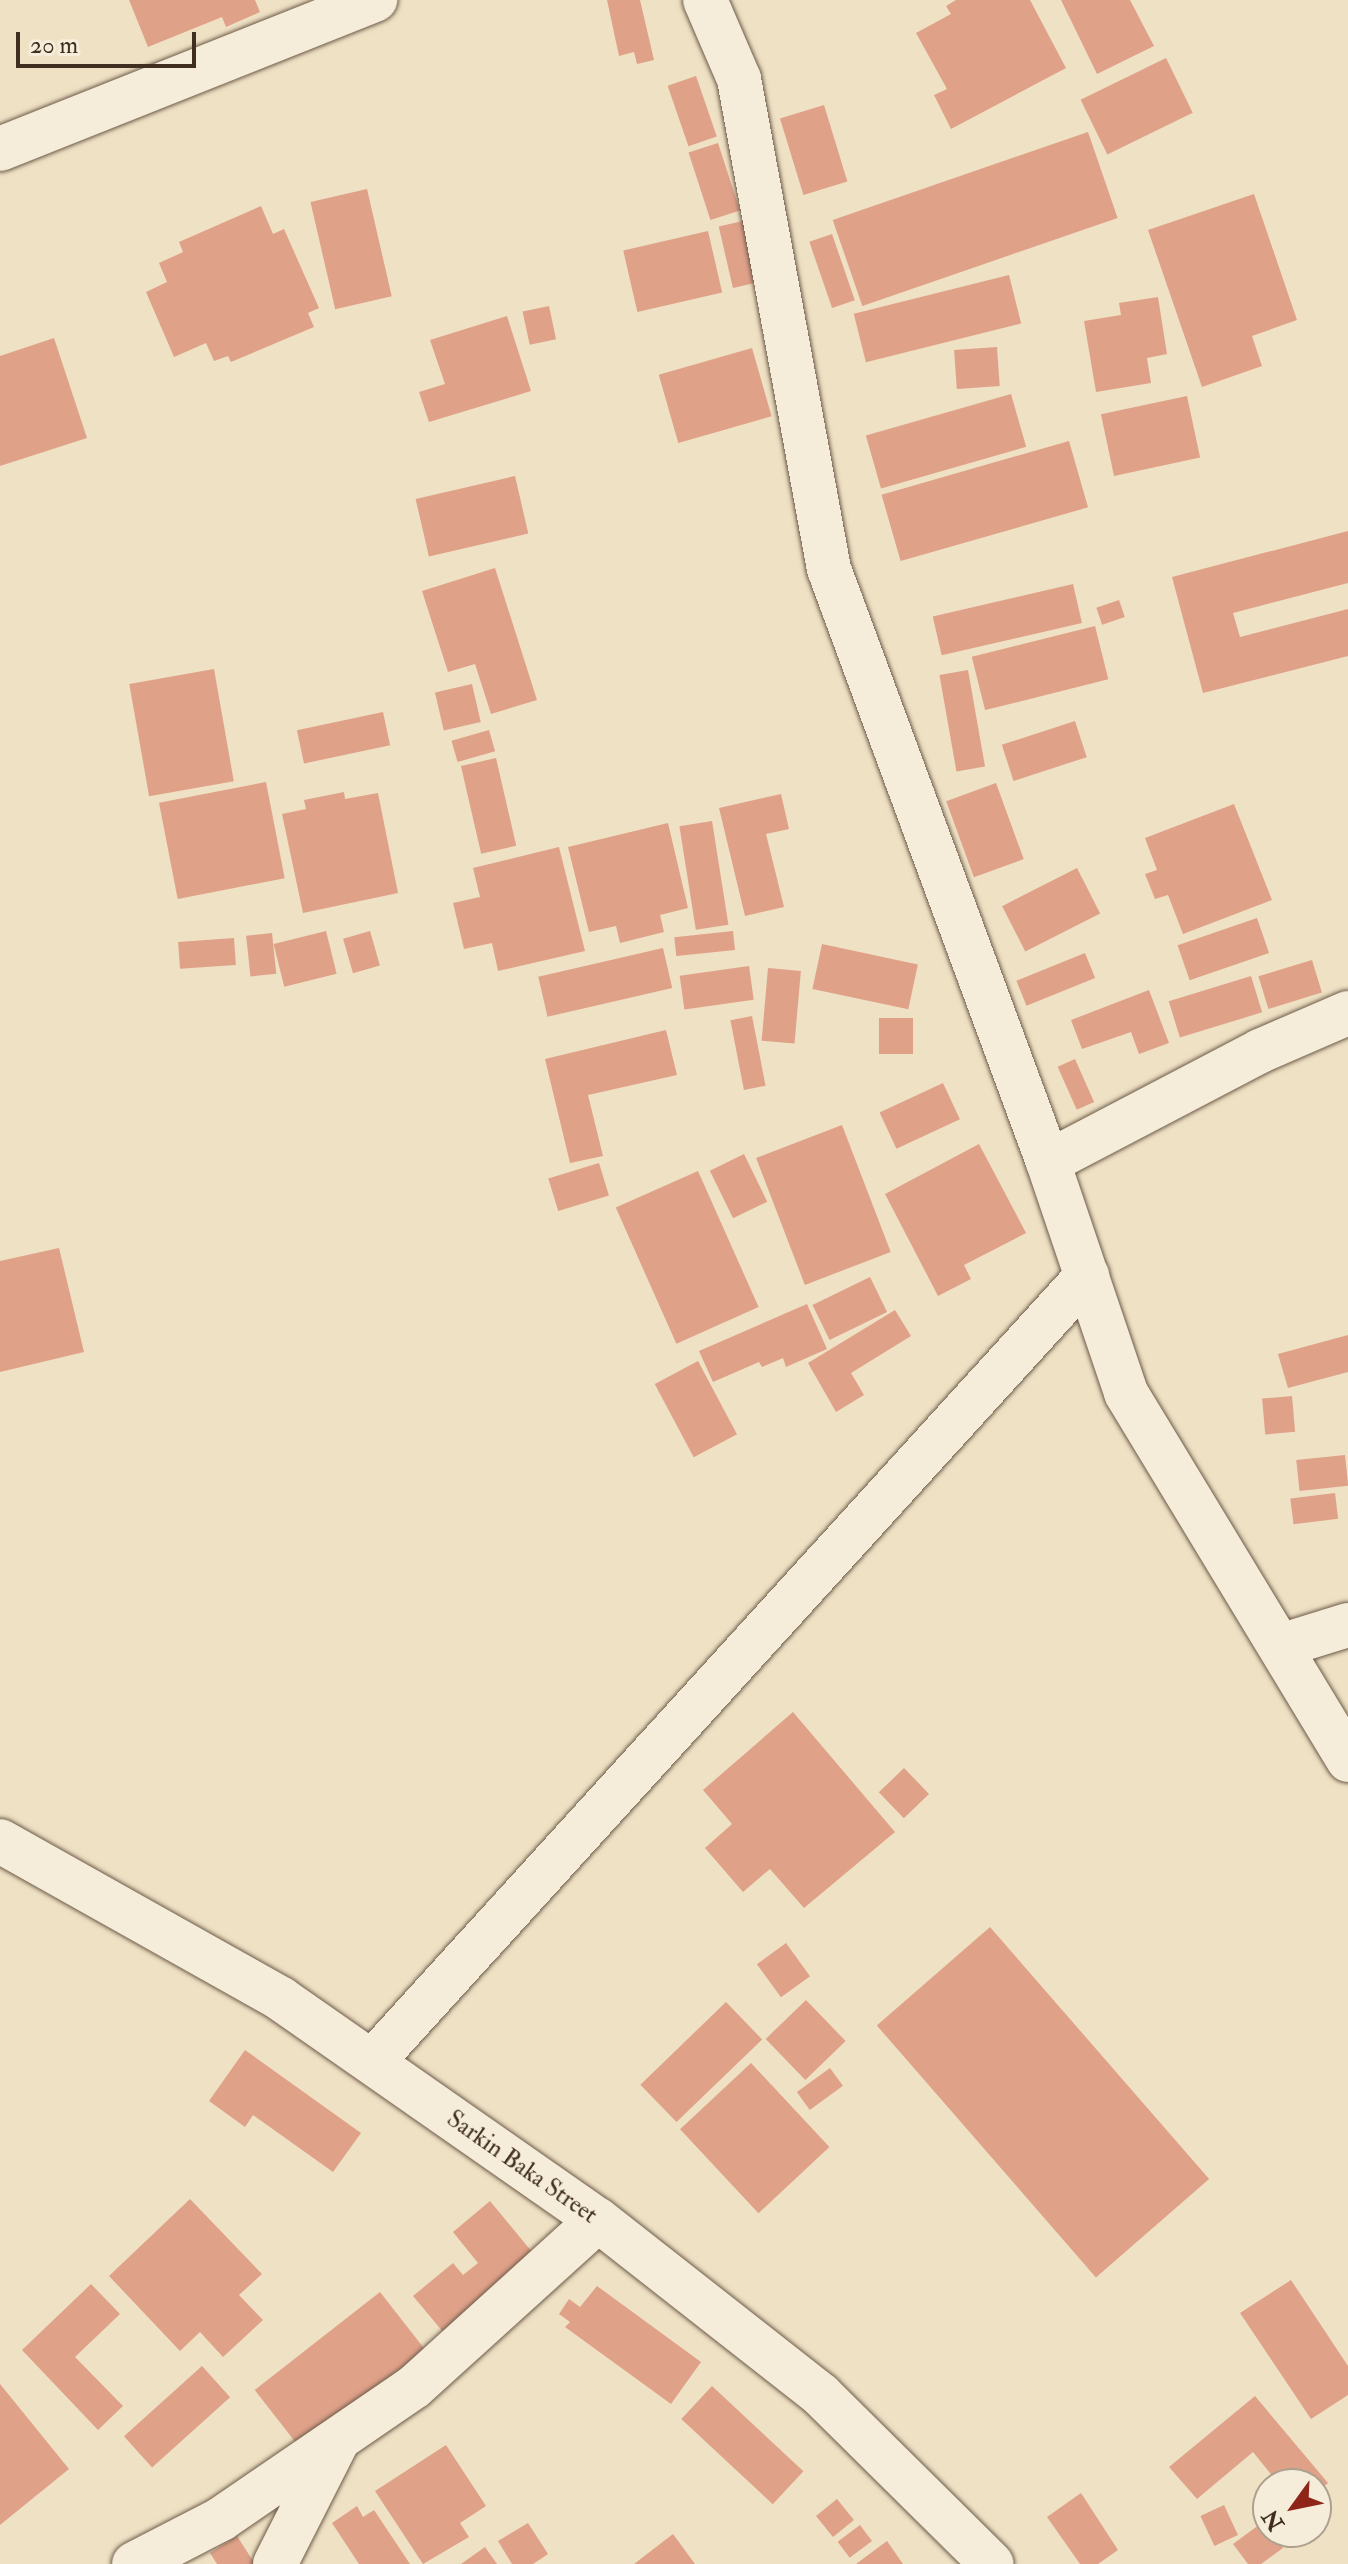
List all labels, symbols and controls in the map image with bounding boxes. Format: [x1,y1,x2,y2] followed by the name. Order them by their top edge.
[20,16,200,66] scale bar
[30,30,78,61] text: 20 m
[441,2104,603,2230] street label: Sarkin Baka Street
[1252,2468,1332,2548] north arrow
[1256,2504,1291,2536] text: N

